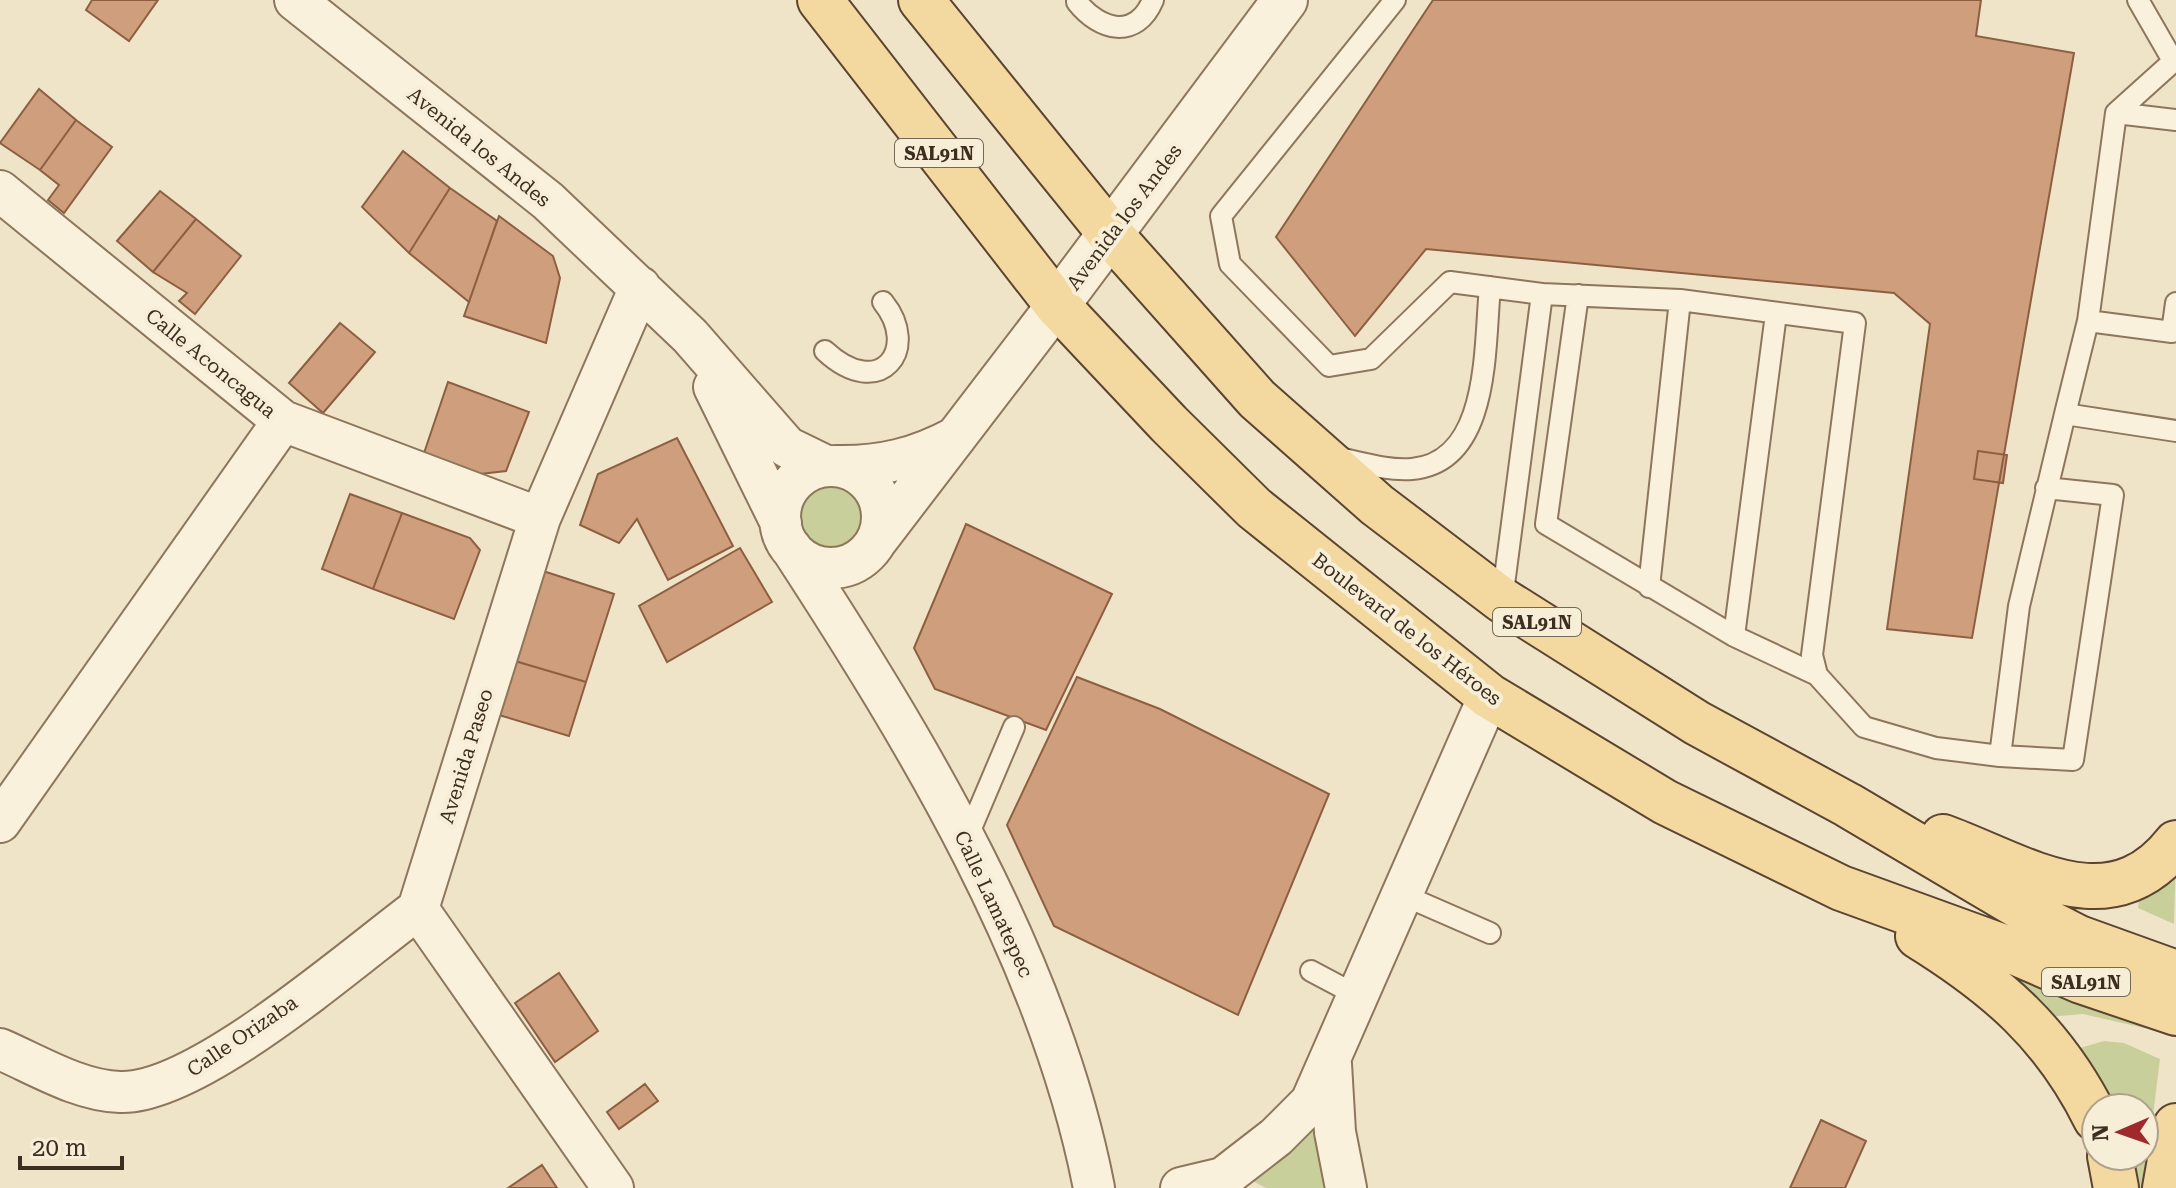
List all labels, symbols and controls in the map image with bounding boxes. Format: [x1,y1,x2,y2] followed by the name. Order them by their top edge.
[403,82,555,212] street label: Avenida los Andes
[895,139,983,167] road number: SAL91N
[1061,139,1187,295] street label: Avenida los Andes
[141,303,281,423] street label: Calle Aconcagua
[1308,548,1506,710] street label: Boulevard de los Héroes
[1493,608,1581,636] road number: SAL91N
[434,686,498,826] street label: Avenida Paseo
[949,827,1039,981] street label: Calle Lamatepec
[2042,968,2130,996] road number: SAL91N
[182,990,302,1082] street label: Calle Orizaba
[2080,1092,2160,1172] north arrow
[20,1120,122,1170] scale bar
[2088,1124,2113,1142] text: N
[32,1134,87,1162] text: 20 m

